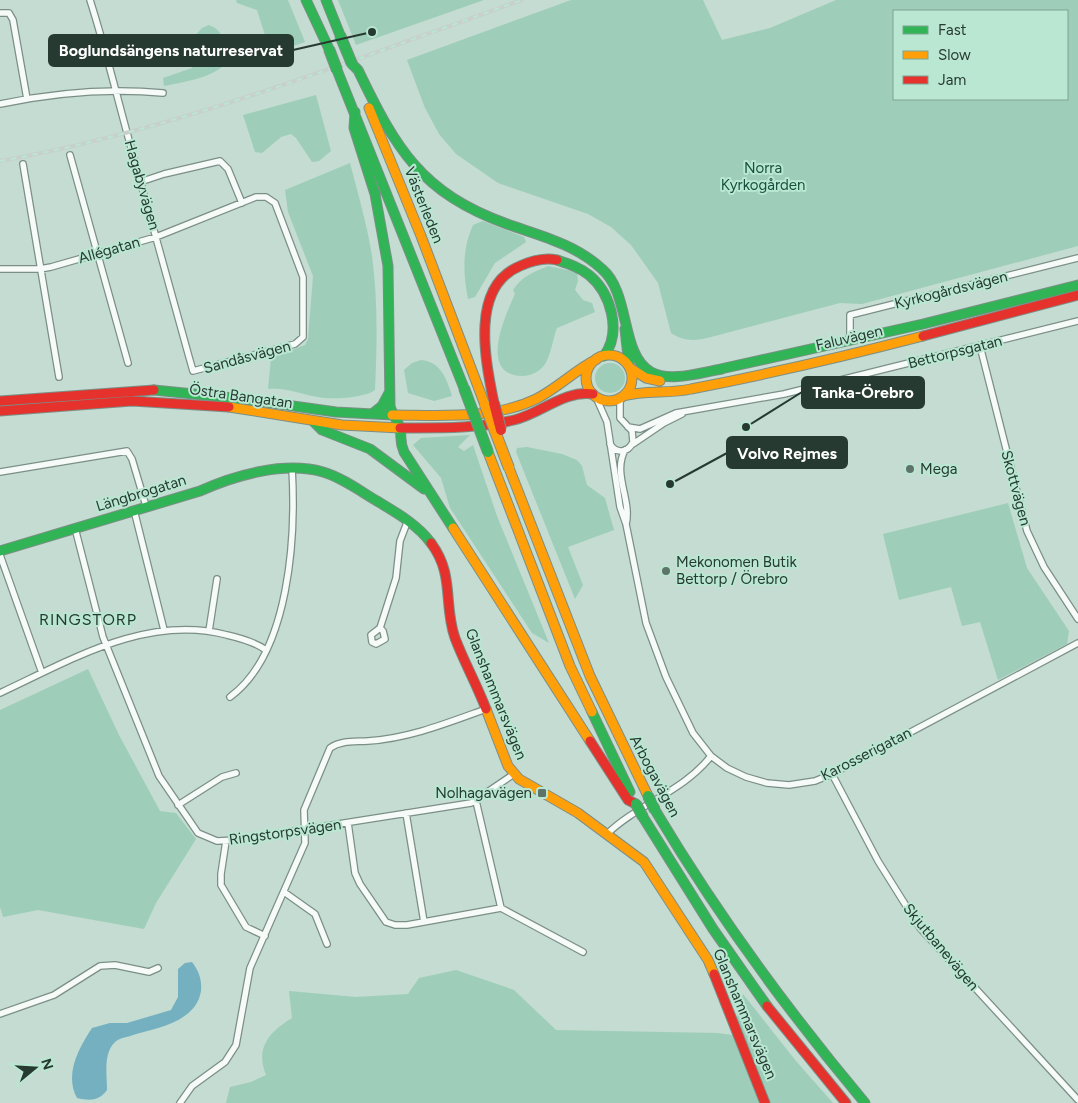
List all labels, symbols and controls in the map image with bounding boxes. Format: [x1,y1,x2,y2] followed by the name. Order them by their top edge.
[893,10,1068,100] legend
[938,21,967,39] text: Fast
[49,35,293,66] callout: Boglundsängens naturreservat
[59,41,283,60] text: Boglundsängens naturreservat
[938,46,971,64] text: Slow
[938,71,966,89] text: Jam
[121,138,163,232] street label: Hagabyvägen
[721,159,805,194] park label: Norra Kyrkogården
[401,164,447,246] street label: Västerleden
[76,233,142,267] street label: Allégatan
[893,267,1009,313] street label: Kyrkogårdsvägen
[814,322,884,354] street label: Faluvägen
[906,332,1004,372] street label: Bettorpsgatan
[201,337,293,377] street label: Sandåsvägen
[802,377,924,408] callout: Tanka-Örebro
[188,380,294,412] street label: Östra Bangatan
[812,383,914,402] text: Tanka-Örebro
[727,437,847,468] callout: Volvo Rejmes
[737,444,838,463] text: Volvo Rejmes
[997,448,1035,528] street label: Skottvägen
[920,460,957,478] place label: Mega
[904,463,916,475] marker: Mega
[94,471,188,515] street label: Längbrogatan
[676,553,797,588] place label: Mekonomen Butik Bettorp / Örebro
[660,565,672,577] marker: Mekonomen Butik Bettorp / Örebro
[39,610,137,629] district label: RINGSTORP
[461,626,531,762] street label: Glanshammarsvägen
[818,723,914,785] street label: Karosserigatan
[626,732,684,820] street label: Arbogavägen
[435,784,532,802] place label: Nolhagavägen
[536,787,548,799] marker: Nolhagavägen
[228,815,342,849] street label: Ringstorpsvägen
[899,900,983,994] street label: Skjutbanevägen
[709,946,781,1082] street label: Glanshammarsvägen
[10,1043,60,1093] north arrow
[37,1056,57,1072] text: N

